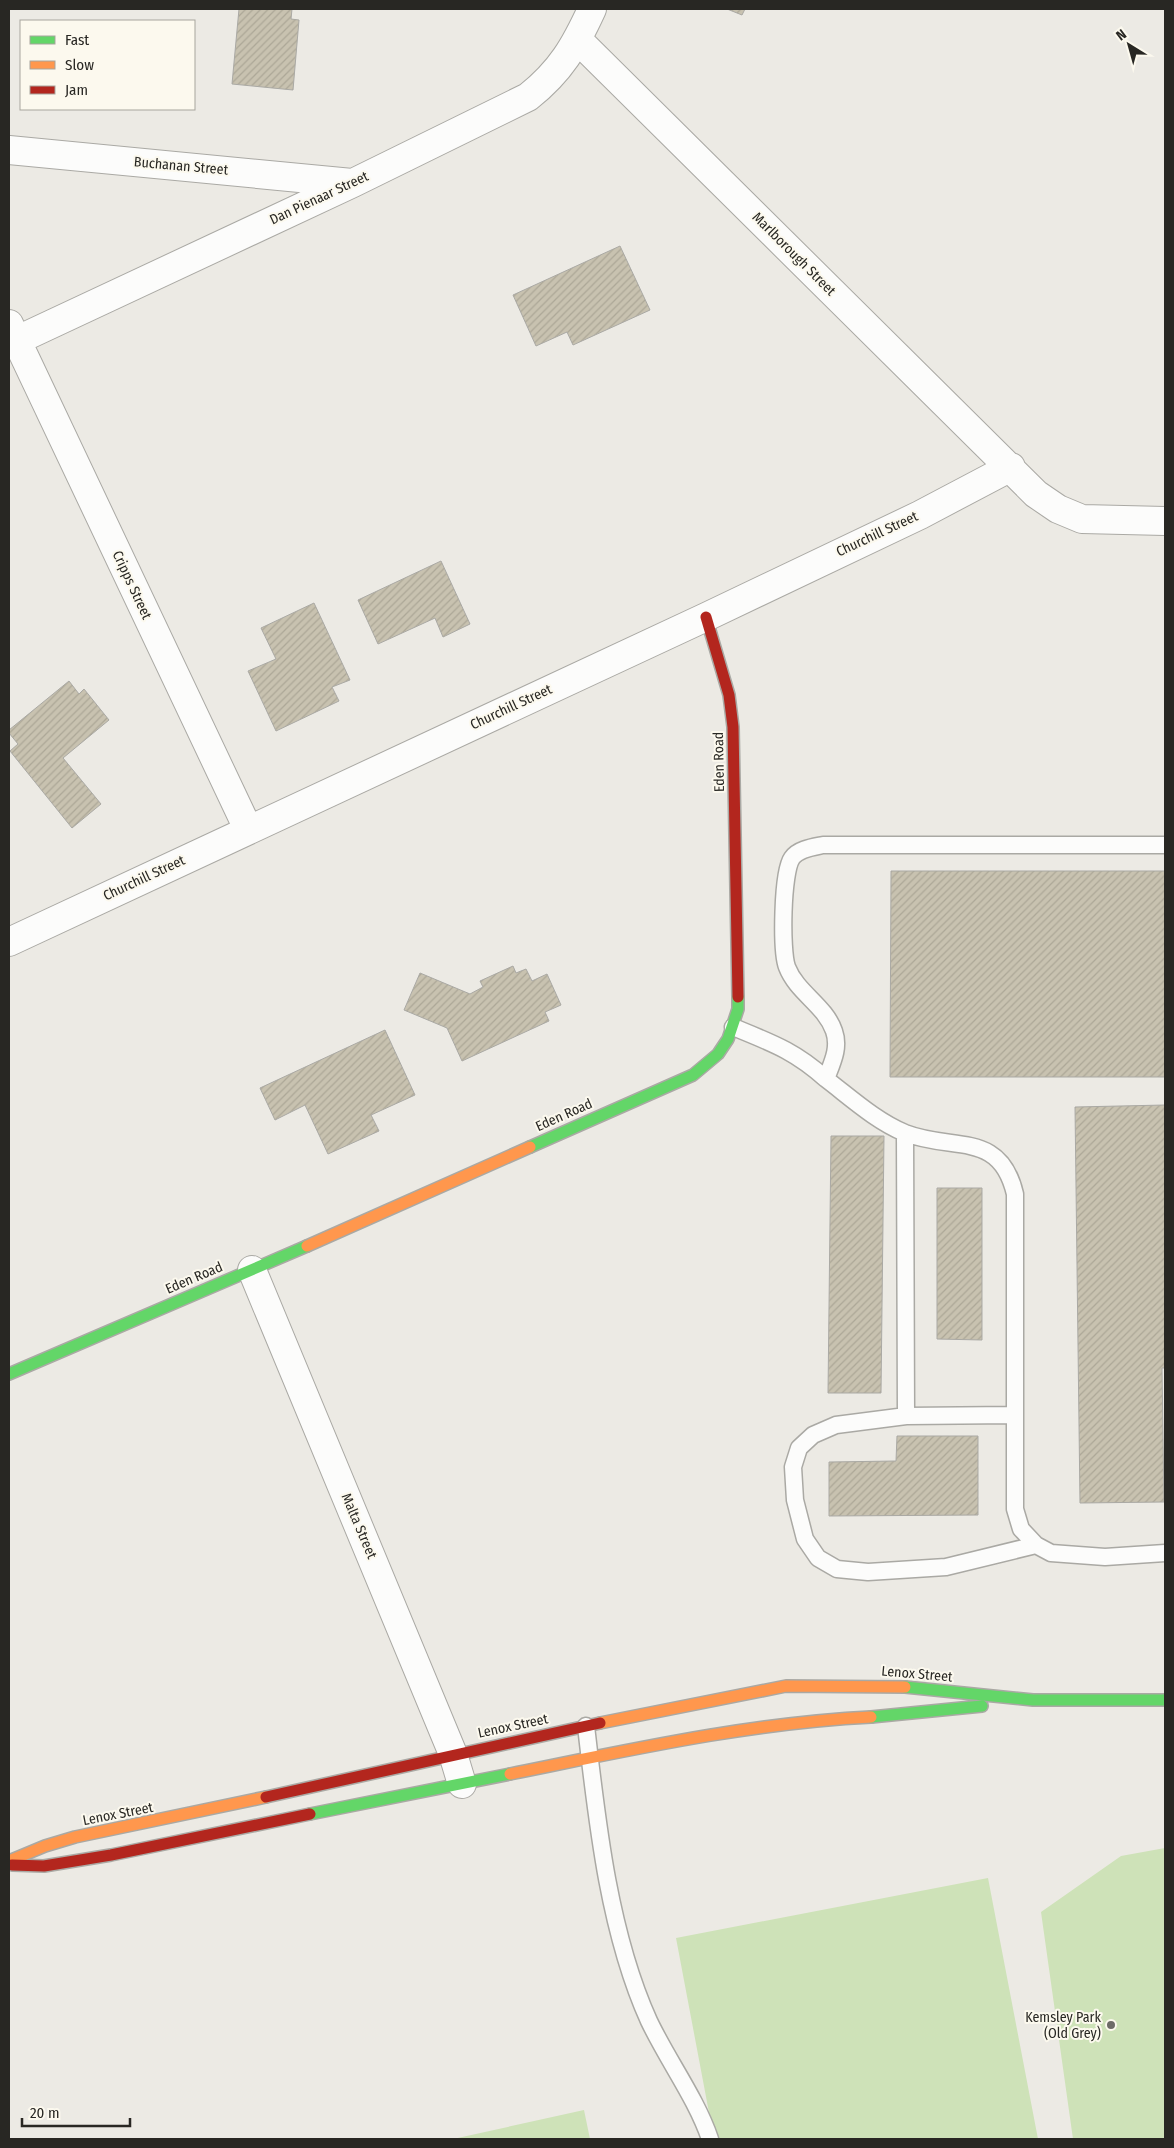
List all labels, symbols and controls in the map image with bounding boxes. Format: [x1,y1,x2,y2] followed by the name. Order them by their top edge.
[20,20,195,110] legend
[1104,20,1154,70] north arrow
[1113,26,1130,44] text: N
[65,31,89,49] text: Fast
[65,56,94,74] text: Slow
[65,81,88,99] text: Jam
[133,153,229,179] street label: Buchanan Street
[267,168,371,228] street label: Dan Pienaar Street
[749,209,840,300] street label: Marlborough Street
[833,507,921,560] street label: Churchill Street
[109,548,155,622] street label: Cripps Street
[467,680,555,733] street label: Churchill Street
[710,732,728,792] street label: Eden Road
[100,851,188,904] street label: Churchill Street
[533,1095,595,1135] street label: Eden Road
[163,1258,225,1298] street label: Eden Road
[338,1491,381,1562] street label: Malta Street
[881,1662,954,1686] street label: Lenox Street
[476,1710,550,1742] street label: Lenox Street
[81,1799,155,1829] street label: Lenox Street
[1025,2009,1101,2042] place label: Kemsley Park (Old Grey)
[1105,2019,1117,2031] marker: Kemsley Park (Old Grey)
[22,2096,130,2128] scale bar
[30,2104,60,2122] text: 20 m

